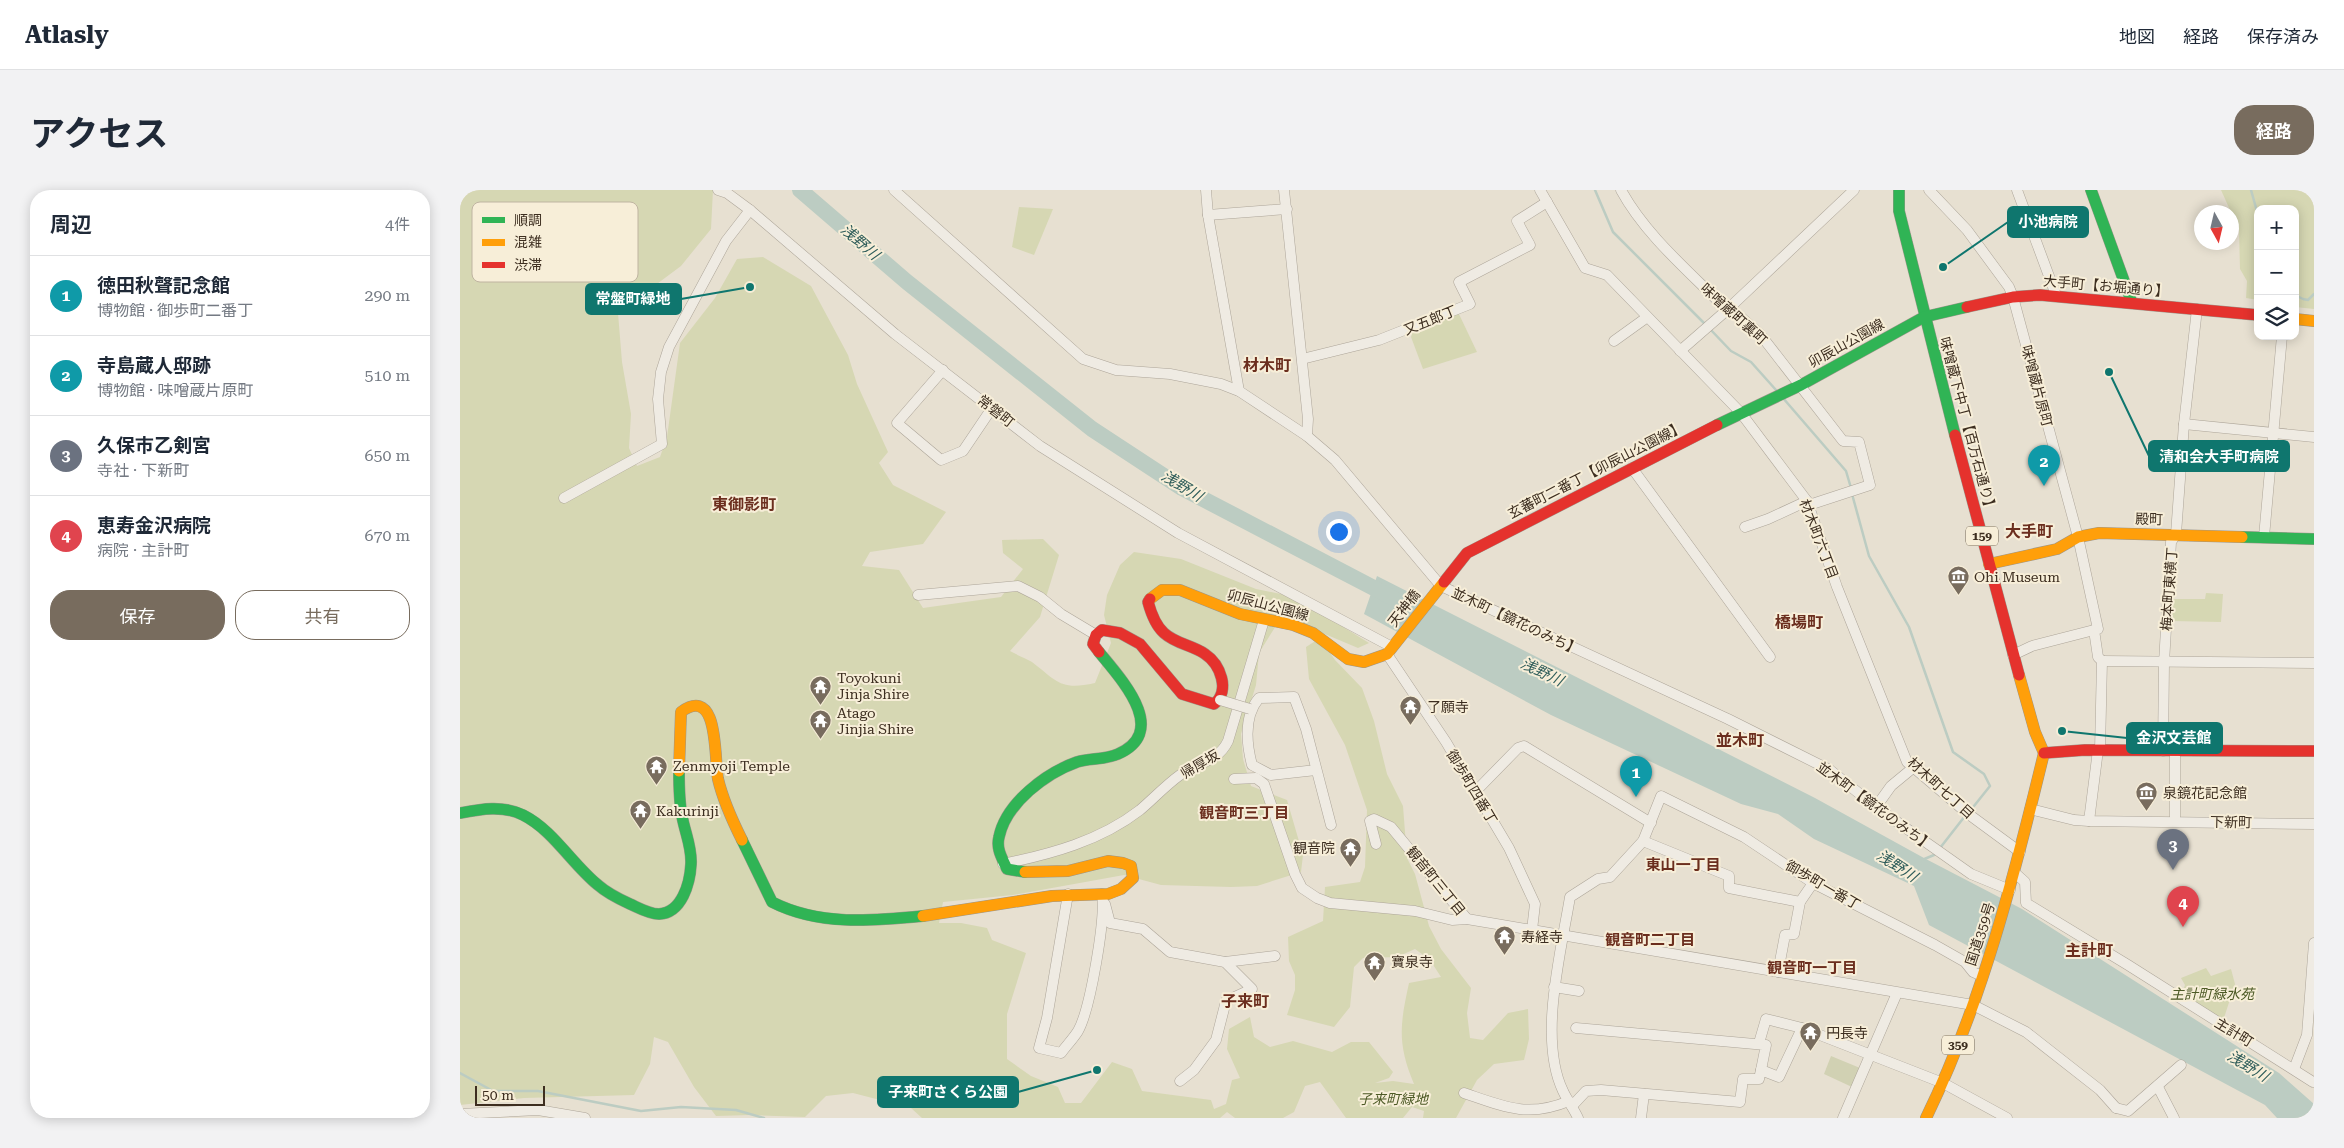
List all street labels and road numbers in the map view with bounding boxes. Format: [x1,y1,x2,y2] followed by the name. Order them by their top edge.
[2043,273,2169,299] street label: 大手町【お堀通り】
[1697,280,1771,348] street label: 味噌蔵町裏町
[1401,302,1459,338] street label: 又五郎丁
[1805,316,1887,370] street label: 卯辰山公園線
[1937,335,1999,515] street label: 味噌蔵下中丁【百万石通り】
[2018,343,2056,429] street label: 味噌蔵片原町
[975,392,1017,430] street label: 常磐町
[1505,418,1687,522] street label: 玄蕃町二番丁【卯辰山公園線】
[1796,497,1842,581] street label: 材木町六丁目
[2135,511,2163,527] street label: 殿町
[1966,526,1998,546] road number: 159
[2158,547,2180,631] street label: 梅本町東横丁
[1449,584,1583,658] street label: 並木町【鏡花のみち】
[1225,586,1311,624] street label: 卯辰山公園線
[1385,587,1423,629] street label: 天神橋
[1178,746,1222,782] street label: 帰厚坂
[1444,747,1500,827] street label: 御歩町四番丁
[1904,754,1978,822] street label: 材木町七丁目
[1814,758,1936,854] street label: 並木町【鏡花のみち】
[2210,814,2252,830] street label: 下新町
[1403,843,1469,919] street label: 観音町三丁目
[1783,857,1863,913] street label: 御歩町一番丁
[1962,900,1998,968] street label: 国道359号
[2212,1014,2256,1050] street label: 主計町
[1942,1036,1974,1054] road number: 359

